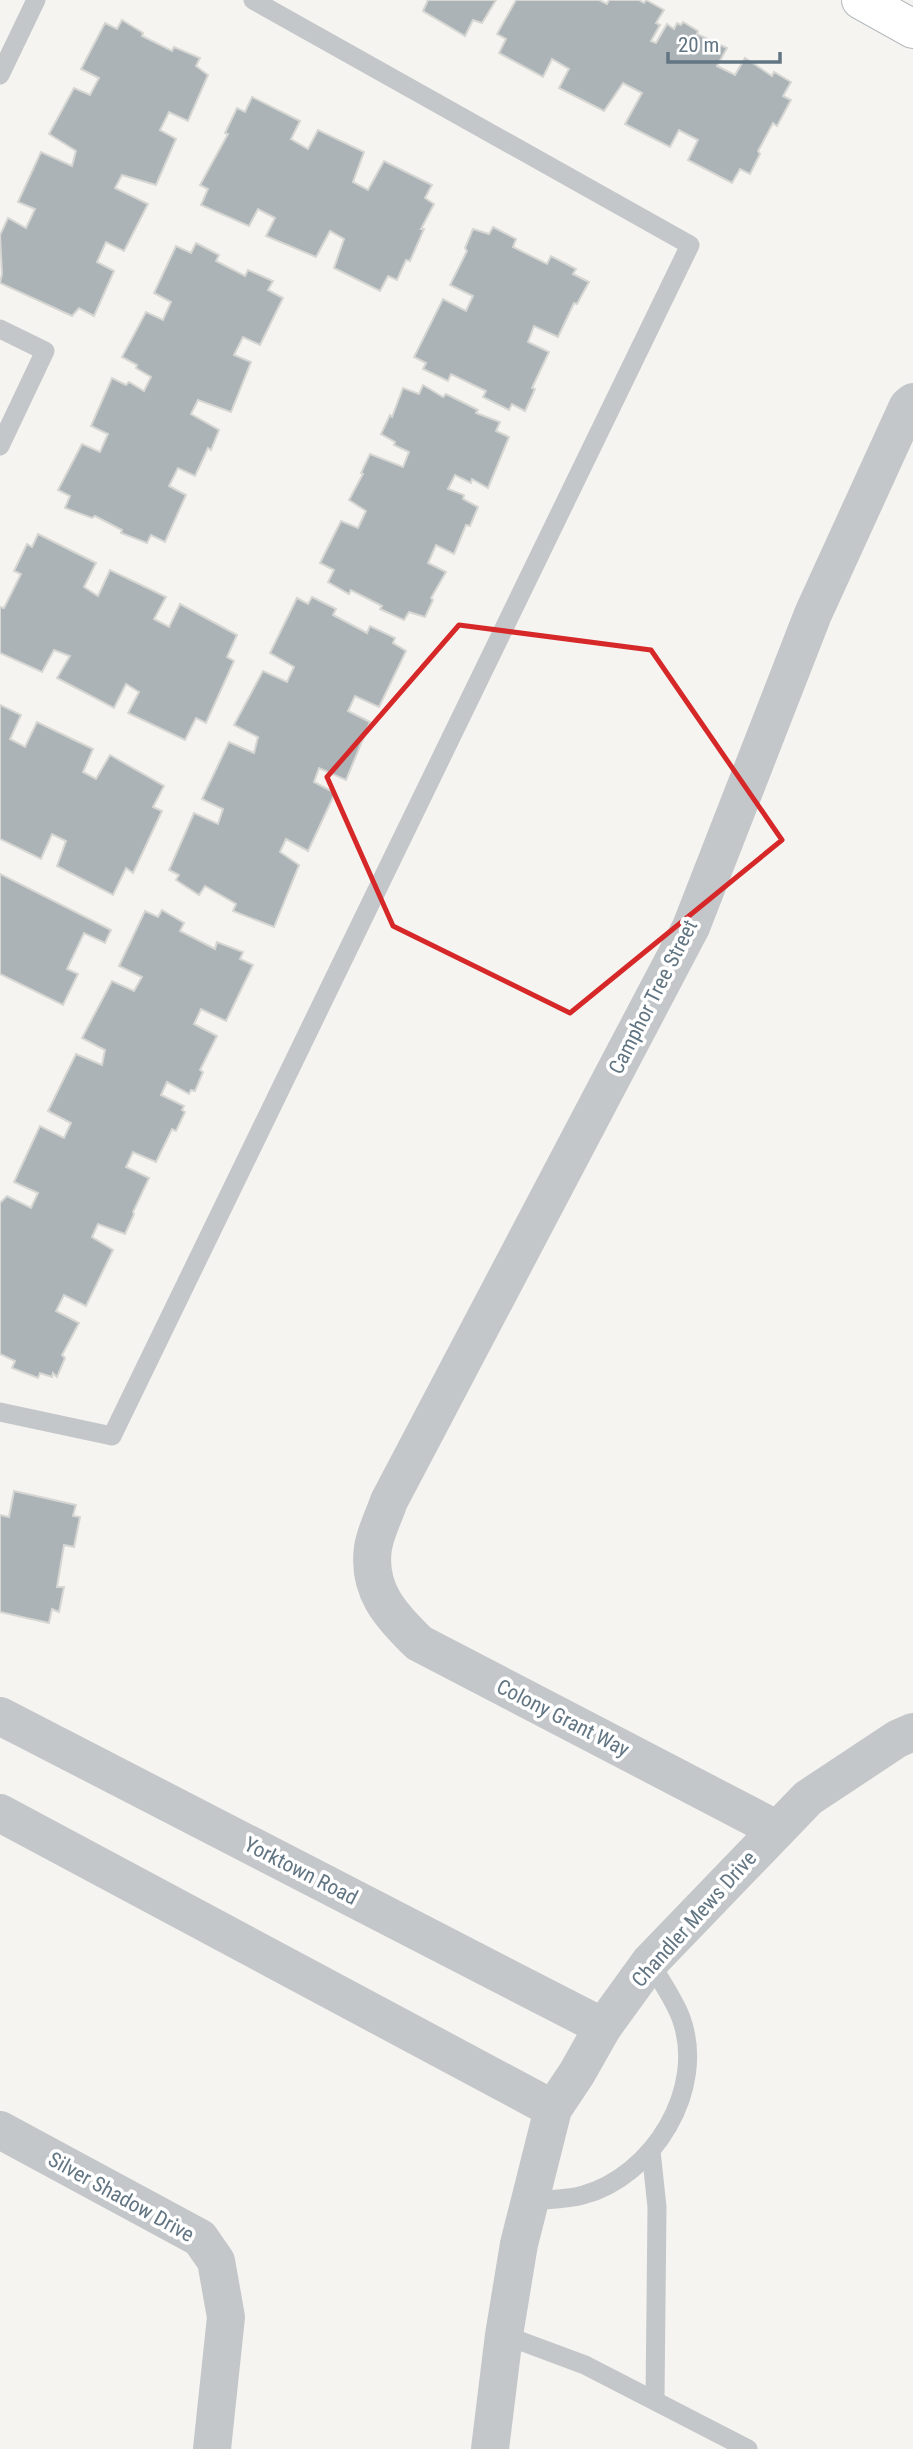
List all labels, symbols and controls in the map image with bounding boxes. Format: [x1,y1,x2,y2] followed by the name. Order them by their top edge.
[668,21,780,65] scale bar
[678,33,719,57] text: 20 m
[604,916,702,1078] street label: Camphor Tree Street
[493,1674,633,1762] street label: Colony Grant Way
[240,1832,362,1910] street label: Yorktown Road
[627,1846,761,1992] street label: Chandler Mews Drive
[44,2147,198,2247] street label: Silver Shadow Drive

